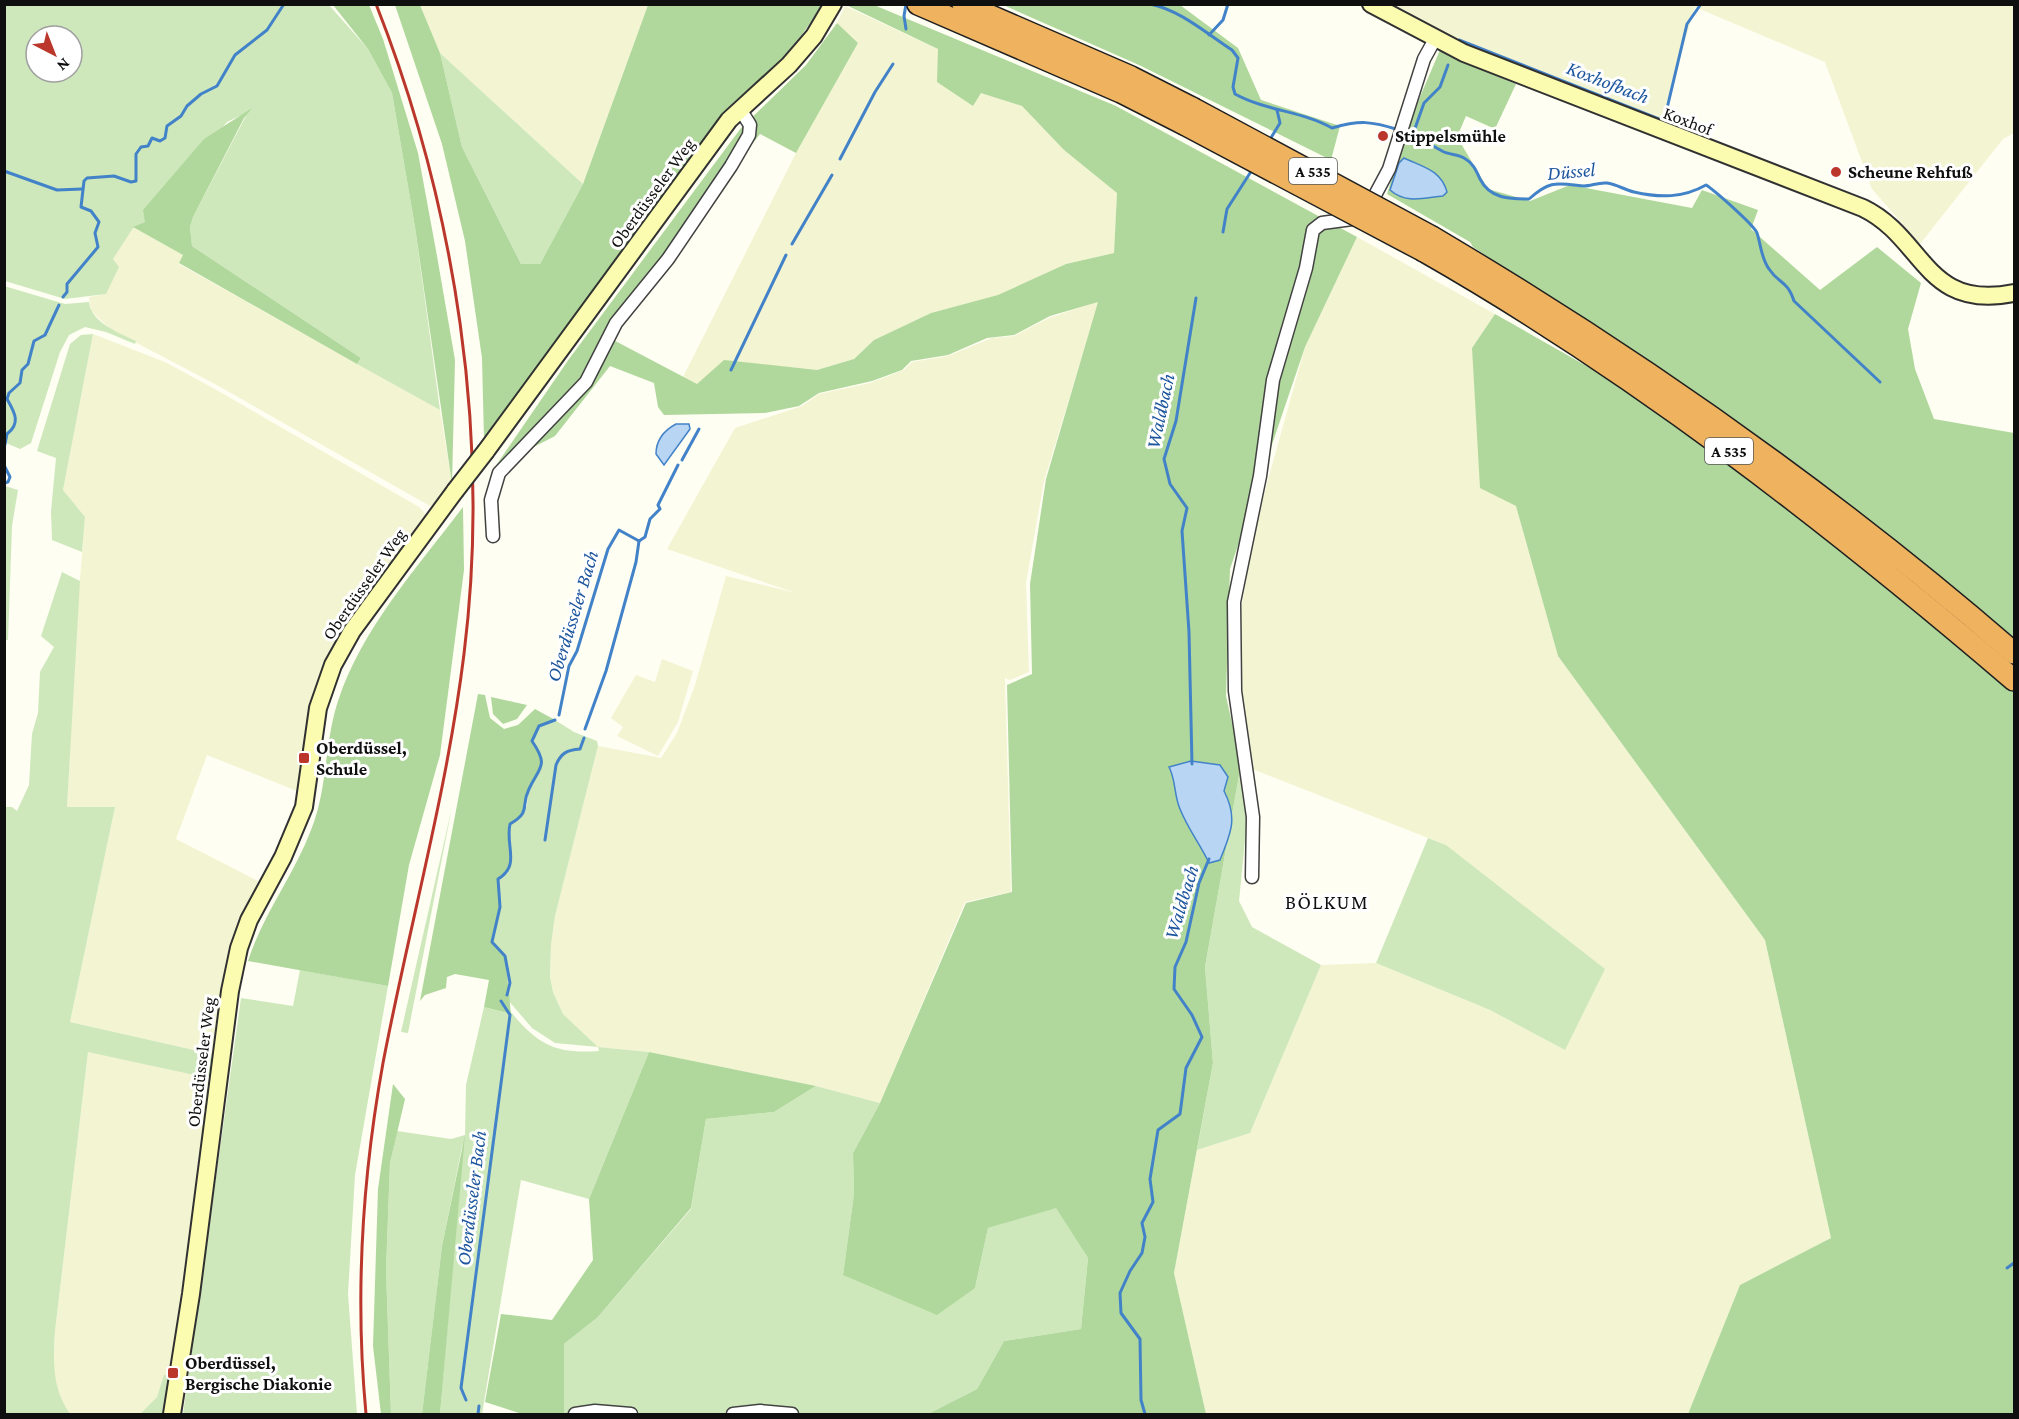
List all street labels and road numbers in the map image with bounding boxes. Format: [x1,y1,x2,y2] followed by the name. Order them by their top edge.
[1661,102,1717,140] street label: Koxhof
[605,134,699,252] street label: Oberdüsseler Weg
[1289,158,1337,184] road number: A 535
[1705,438,1753,464] road number: A 535
[318,524,410,643] street label: Oberdüsseler Weg
[183,995,219,1128] street label: Oberdüsseler Weg

